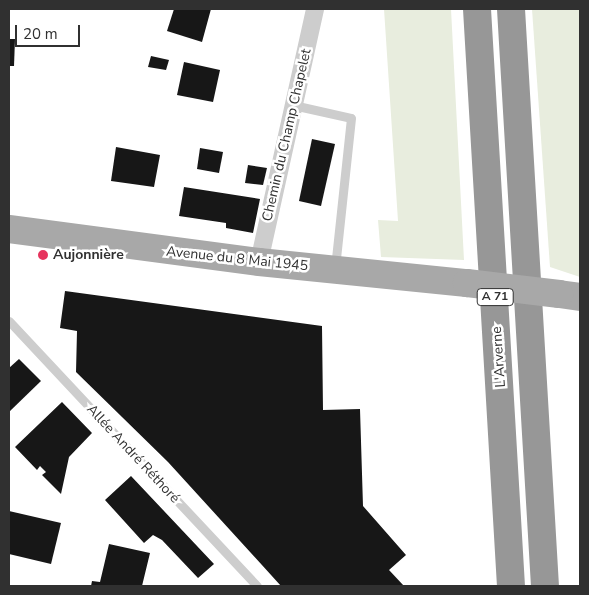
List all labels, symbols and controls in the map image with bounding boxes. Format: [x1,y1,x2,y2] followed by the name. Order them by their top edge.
[18,15,82,47] scale bar
[23,24,58,44] text: 20 m
[259,47,315,223] street label: Chemin du Champ Chapelet
[165,243,309,275] street label: Avenue du 8 Mai 1945
[53,247,124,263] place label: Aujonnière
[37,249,49,261] marker: Aujonnière
[476,288,514,306] road number: A 71
[488,326,510,388] street label: L'Arverne
[83,401,183,507] street label: Allée André Réthoré

